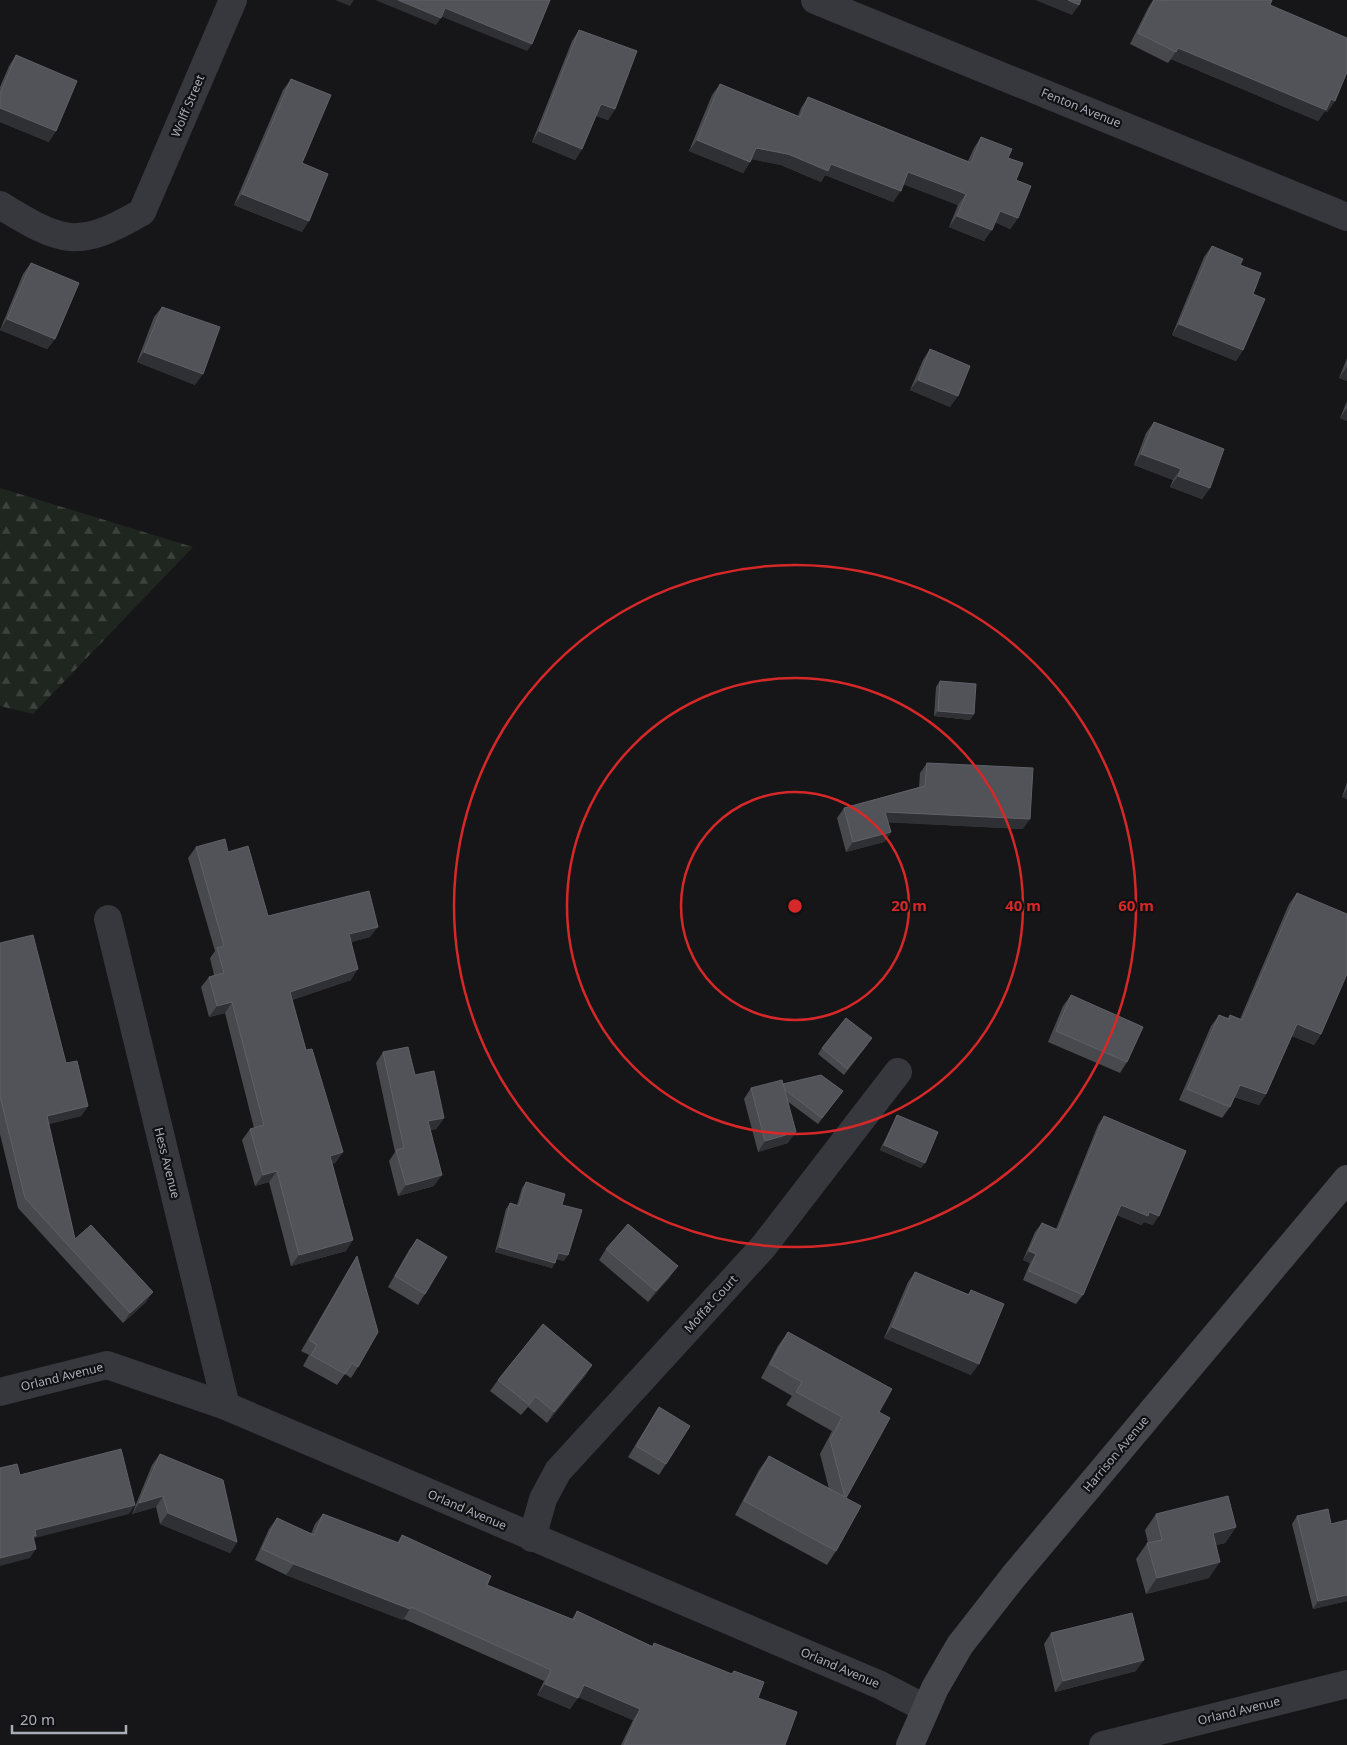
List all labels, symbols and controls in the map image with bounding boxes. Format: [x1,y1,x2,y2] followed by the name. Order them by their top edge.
[167,71,209,140] street label: Wolff Street
[1039,84,1124,131] street label: Fenton Avenue
[891,895,927,915] text: 20 m
[1005,895,1041,915] text: 40 m
[1118,895,1154,915] text: 60 m
[786,897,804,915] centre of rings
[150,1126,185,1200] street label: Hess Avenue
[680,1271,742,1336] street label: Moffat Court
[19,1358,105,1395] street label: Orland Avenue
[1079,1412,1153,1495] street label: Harrison Avenue
[425,1485,509,1534] street label: Orland Avenue
[798,1643,882,1692] street label: Orland Avenue
[1196,1692,1282,1729] street label: Orland Avenue
[12,1702,126,1734] scale bar
[20,1709,55,1729] text: 20 m

